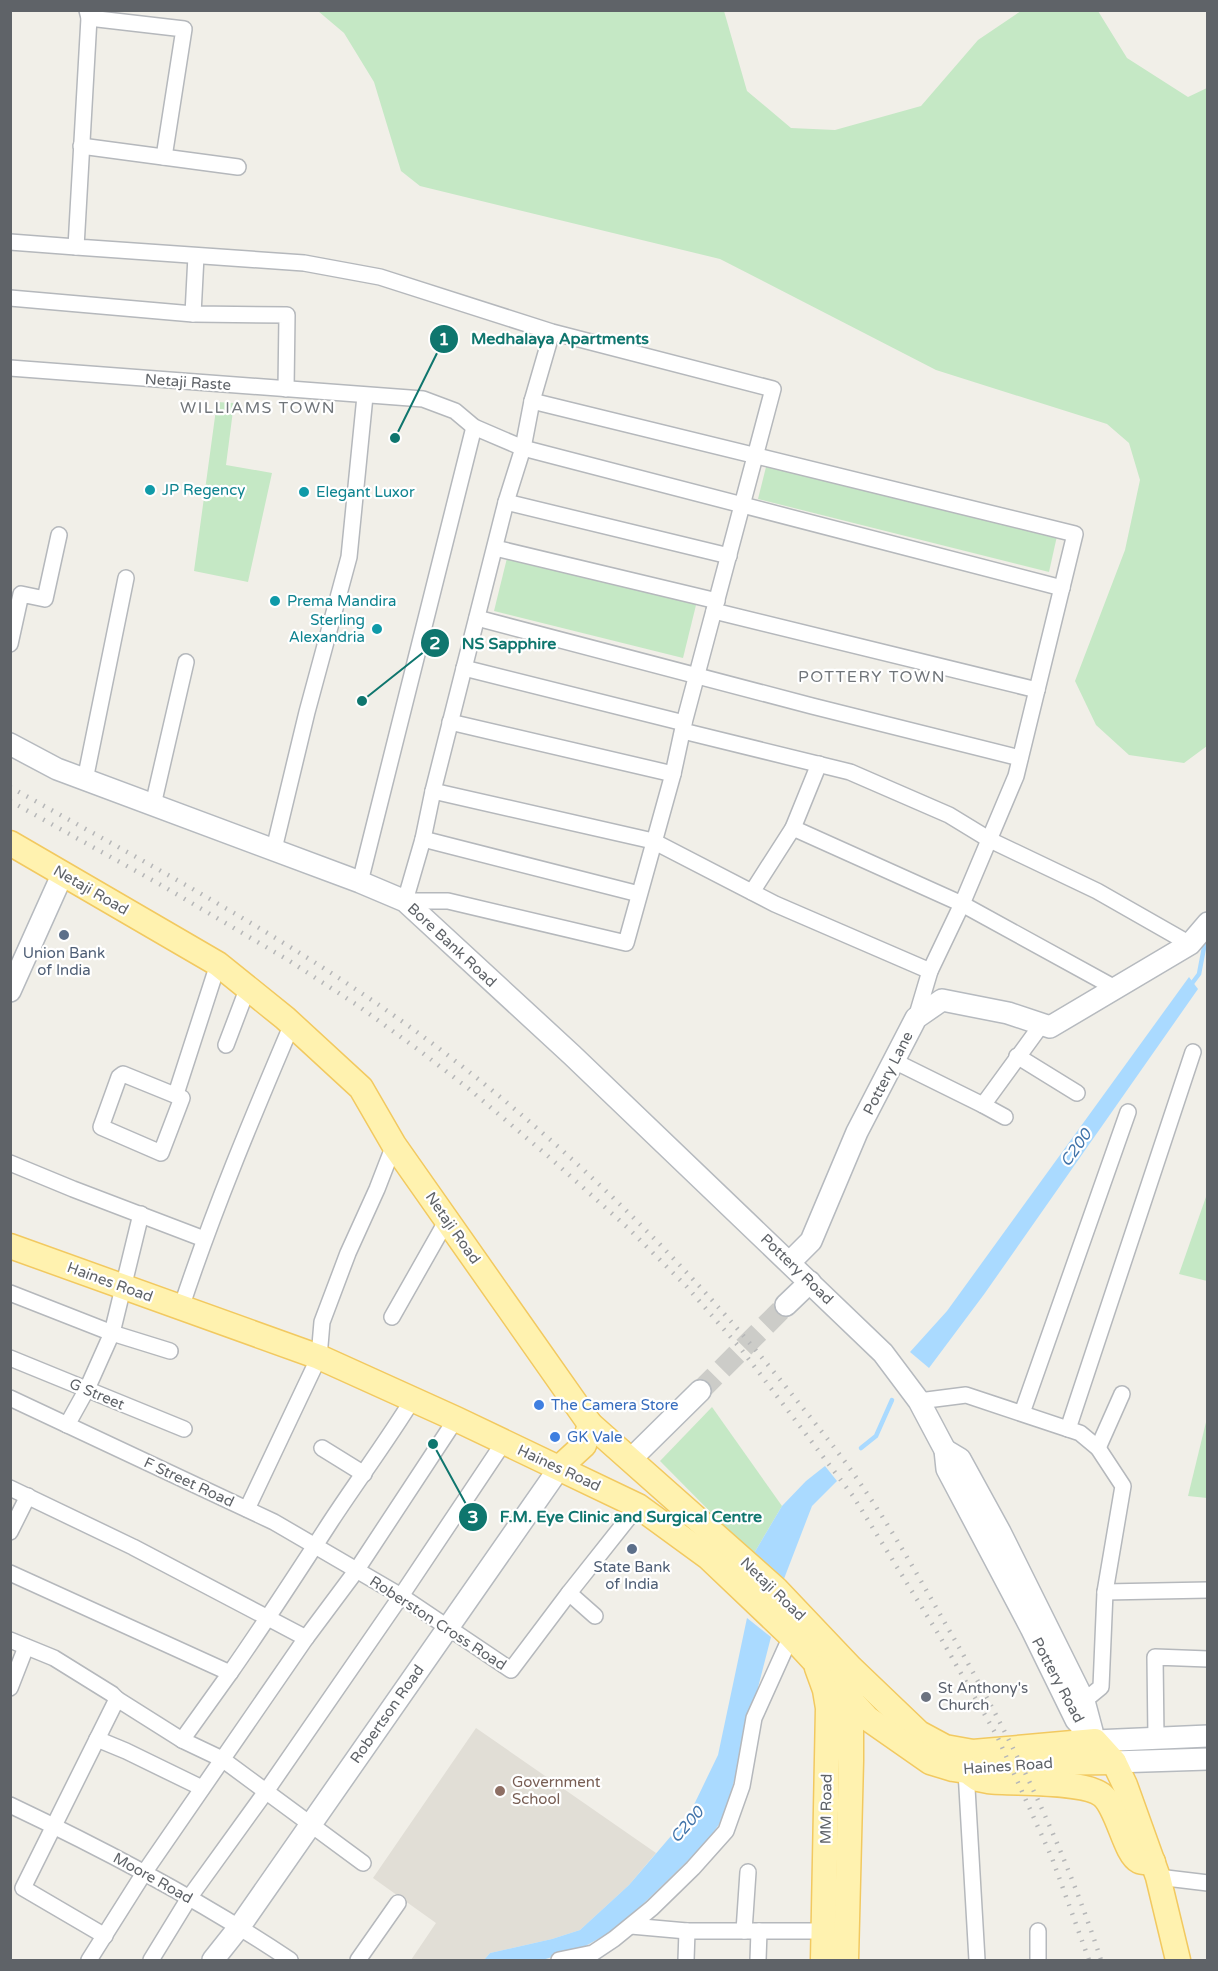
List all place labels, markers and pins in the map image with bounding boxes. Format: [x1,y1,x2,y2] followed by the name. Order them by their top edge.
[429,322,661,356] callout: Medhalaya Apartments
[162,481,245,499] place label: JP Regency
[143,483,157,497] marker: JP Regency
[316,483,415,501] place label: Elegant Luxor
[297,485,311,499] marker: Elegant Luxor
[287,592,397,610] place label: Prema Mandira
[268,594,282,608] marker: Prema Mandira
[289,611,365,646] place label: Sterling Alexandria
[370,622,384,636] marker: Sterling Alexandria
[420,626,569,660] callout: NS Sapphire
[57,928,71,942] marker: Union Bank of India
[23,944,105,979] place label: Union Bank of India
[551,1396,678,1414] place label: The Camera Store
[532,1398,546,1412] marker: The Camera Store
[567,1428,623,1446] place label: GK Vale
[548,1430,562,1444] marker: GK Vale
[458,1500,775,1534] callout: F.M. Eye Clinic and Surgical Centre
[625,1542,639,1556] marker: State Bank of India
[593,1558,671,1593] place label: State Bank of India
[938,1679,1028,1714] place label: St Anthony's Church
[919,1690,933,1704] marker: St Anthony's Church
[512,1773,601,1808] place label: Government School
[493,1784,507,1798] marker: Government School

